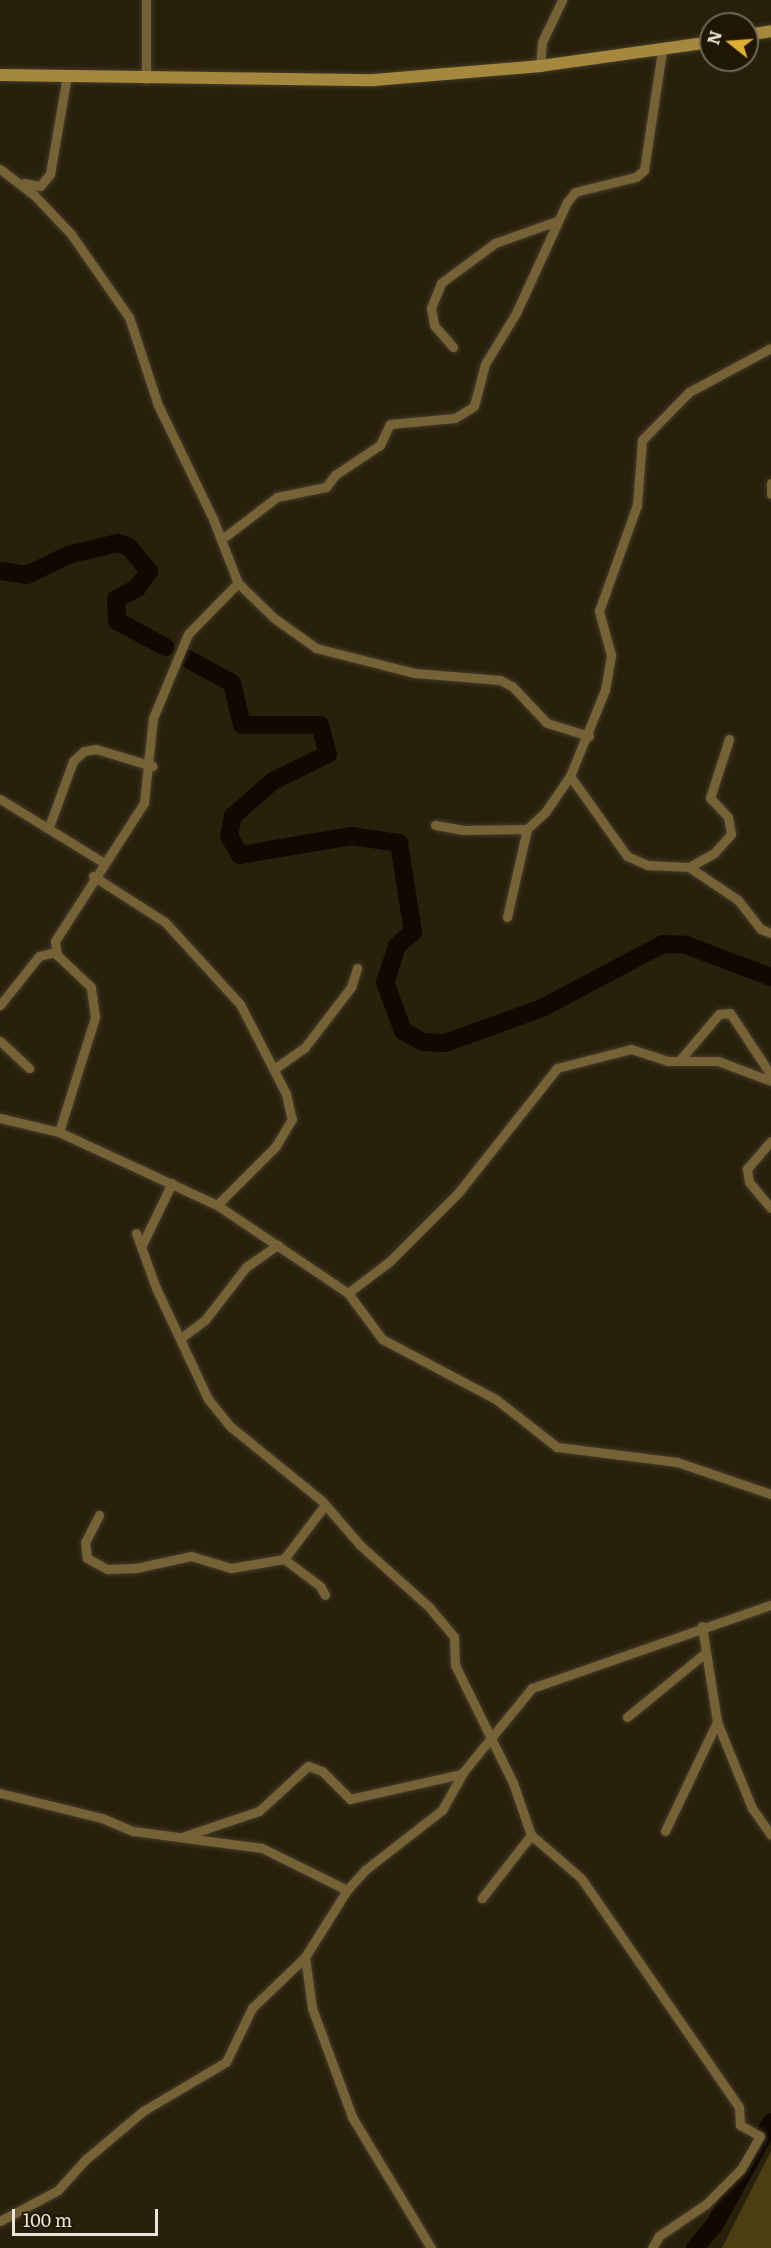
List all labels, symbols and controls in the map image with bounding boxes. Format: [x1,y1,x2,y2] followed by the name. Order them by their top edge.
[699,12,759,72] north arrow
[700,27,727,47] text: N
[15,2197,160,2235] scale bar
[23,2206,72,2233] text: 100 m

